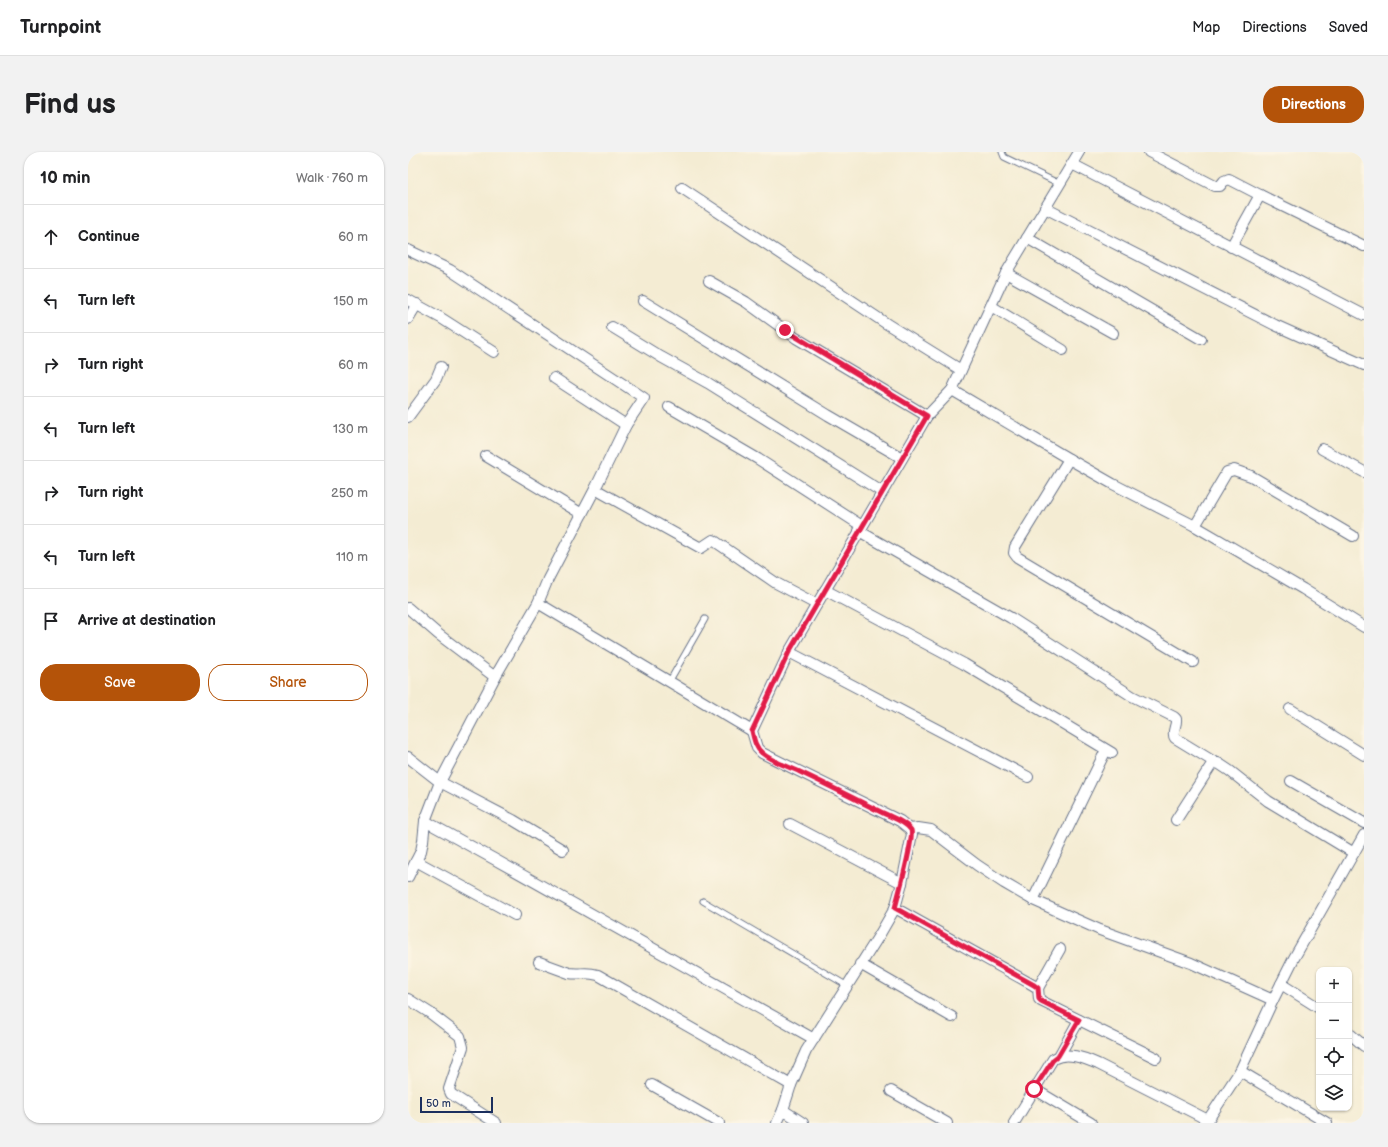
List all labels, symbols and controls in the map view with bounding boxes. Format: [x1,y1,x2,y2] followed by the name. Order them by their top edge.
[20,16,101,39] text: Turnpoint
[1192,19,1220,36] text: Map
[1242,19,1307,36] text: Directions
[1329,19,1368,36] text: Saved
[1263,86,1364,123] button: Directions
[24,88,116,121] text: Find us
[40,168,91,188] text: 10 min
[296,170,368,186] text: Walk · 760 m
[40,226,62,248] icon: ahead
[78,227,140,246] text: Continue
[338,229,368,245] text: 60 m
[40,290,62,312] icon: left
[78,291,135,310] text: Turn left
[334,293,368,309] text: 150 m
[776,321,794,339] route end
[40,354,62,376] icon: right
[78,355,143,374] text: Turn right
[338,357,368,373] text: 60 m
[40,418,62,440] icon: left
[78,419,135,438] text: Turn left
[333,421,368,437] text: 130 m
[40,482,62,504] icon: right
[78,483,143,502] text: Turn right
[331,485,368,501] text: 250 m
[40,546,62,568] icon: left
[78,547,135,566] text: Turn left
[336,549,368,565] text: 110 m
[40,610,62,632] icon: arrive
[78,611,216,630] text: Arrive at destination
[40,664,200,701] button: Save
[208,664,368,701] button: Share
[1316,967,1352,1111] map controls
[1316,967,1352,1003] button: +
[1316,1003,1352,1039] button: −
[1316,1039,1352,1075] button: locate
[1316,1075,1352,1111] button: layers
[1025,1080,1043,1098] route start
[420,1095,493,1114] scale bar
[426,1097,451,1110] text: 50 m

